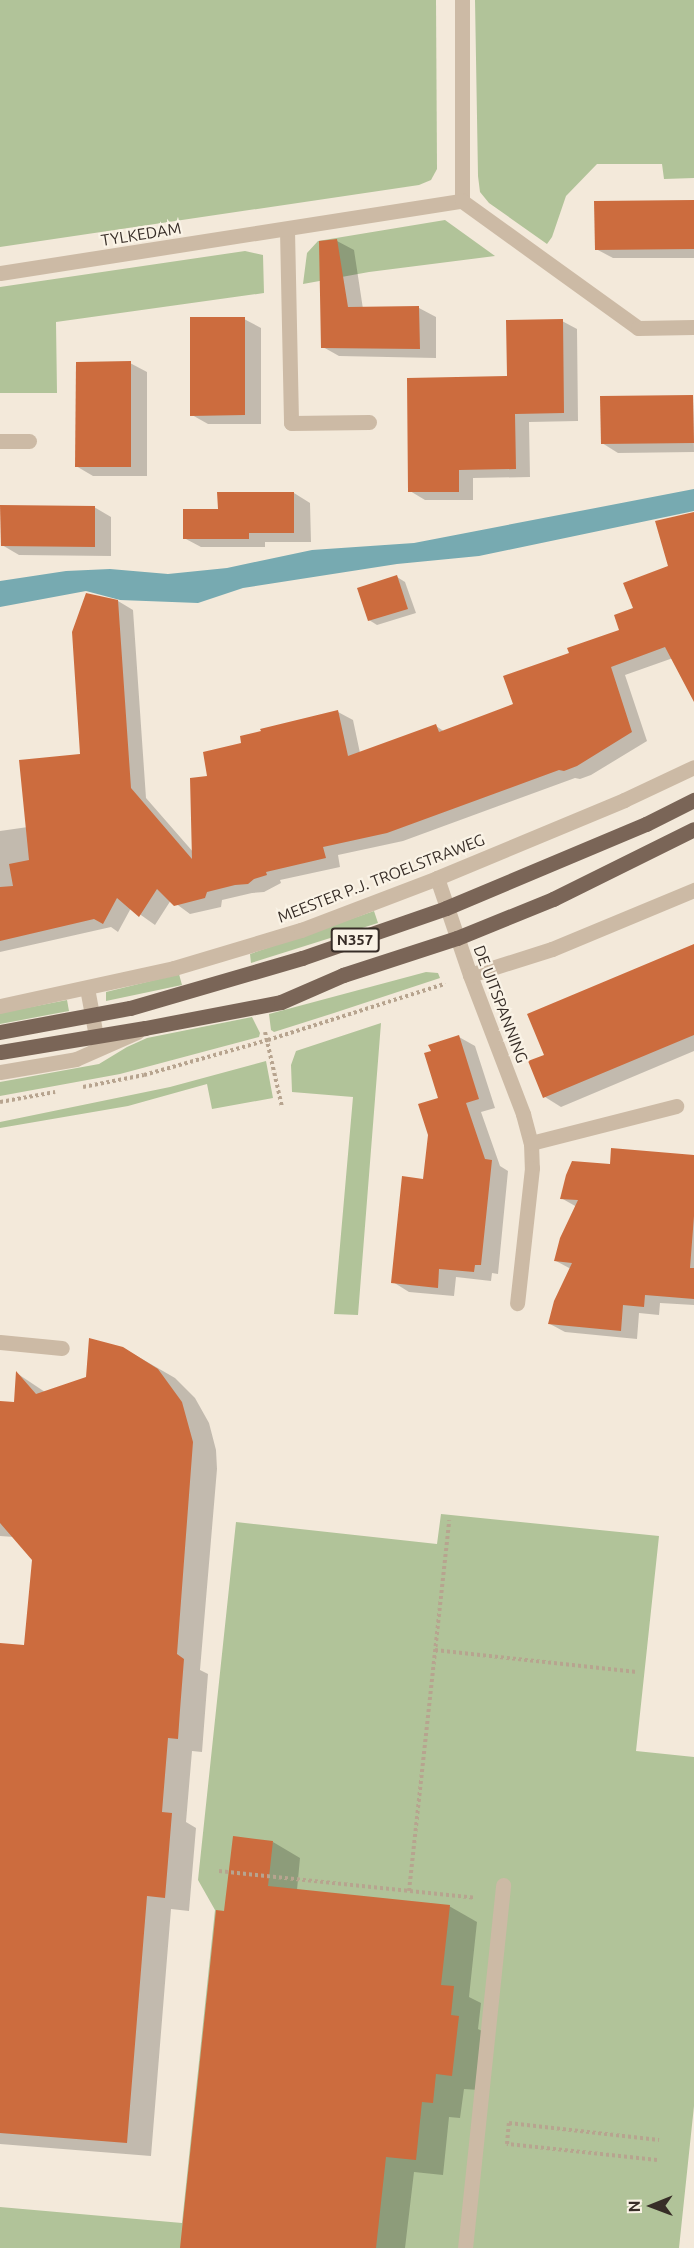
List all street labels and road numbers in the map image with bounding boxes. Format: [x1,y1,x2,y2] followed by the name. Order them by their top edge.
[100,218,182,250] street label: TYLKEDAM
[275,830,487,926] street label: MEESTER P.J. TROELSTRAWEG
[330,928,380,952] road number: N357
[470,942,532,1066] street label: DE UITSPANNING

